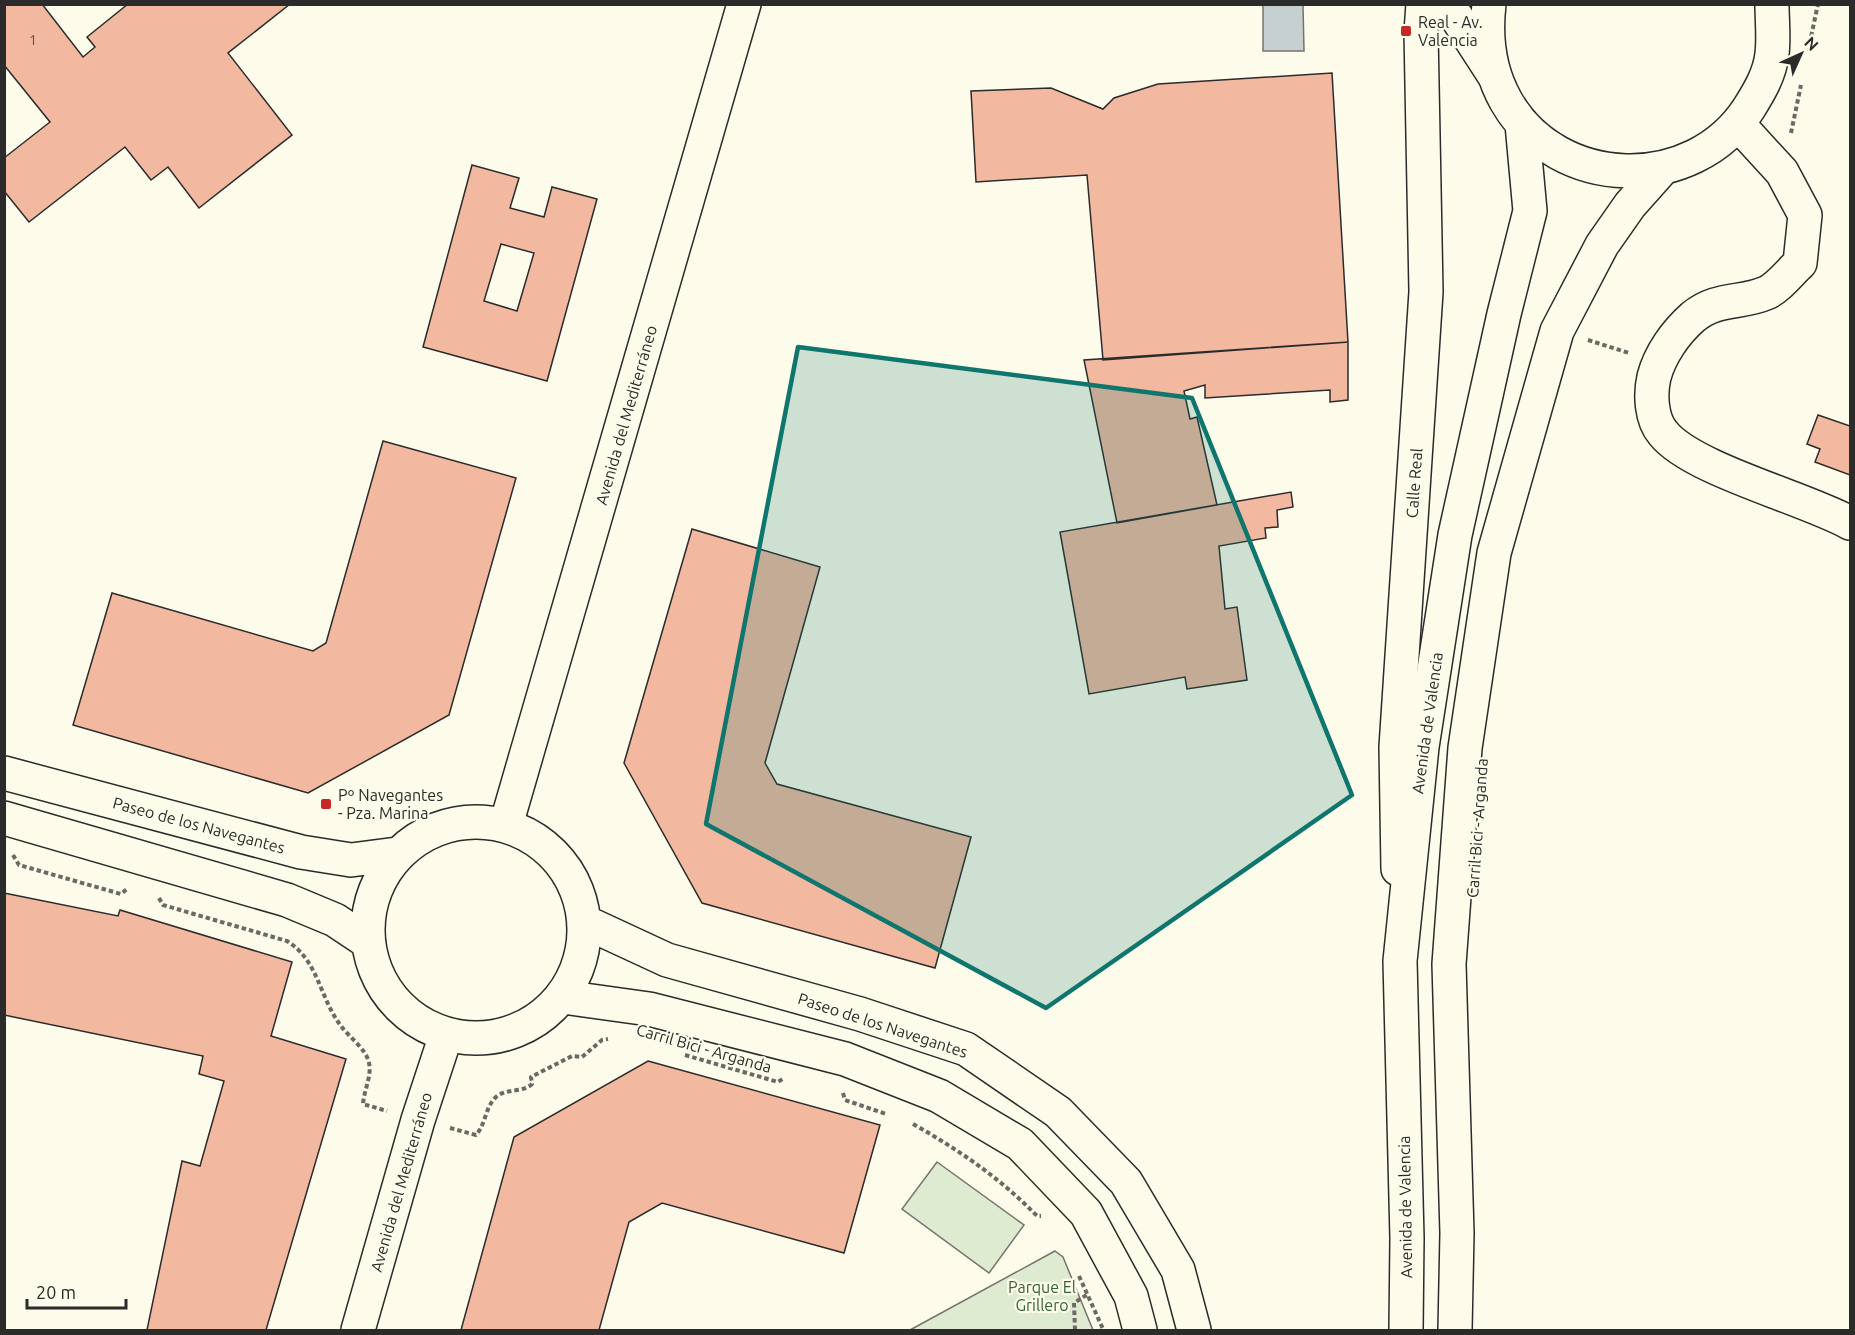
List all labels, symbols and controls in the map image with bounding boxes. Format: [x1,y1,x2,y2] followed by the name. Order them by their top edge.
[1418,13,1483,49] place label: Real - Av. Valencia
[1399,24,1413,38] marker: Real - Av. Valencia
[1771,24,1831,84] north arrow
[29,32,37,48] house number: 1
[1801,33,1822,54] text: N
[592,323,660,507] street label: Avenida del Mediterráneo
[1403,447,1425,519] street label: Calle Real
[1408,651,1446,795] street label: Avenida de Valencia
[1463,758,1491,898] street label: Carril Bici - Arganda
[338,786,443,822] place label: Pº Navegantes - Pza. Marina
[111,793,287,857] street label: Paseo de los Navegantes
[319,797,333,811] marker: Pº Navegantes - Pza. Marina
[796,989,970,1061] street label: Paseo de los Navegantes
[634,1020,774,1076] street label: Carril Bici - Arganda
[367,1090,435,1274] street label: Avenida del Mediterráneo
[1395,1135,1415,1279] street label: Avenida de Valencia
[27,1272,126,1310] scale bar
[1008,1278,1076,1314] park label: Parque El Grillero
[36,1282,76,1302] text: 20 m

